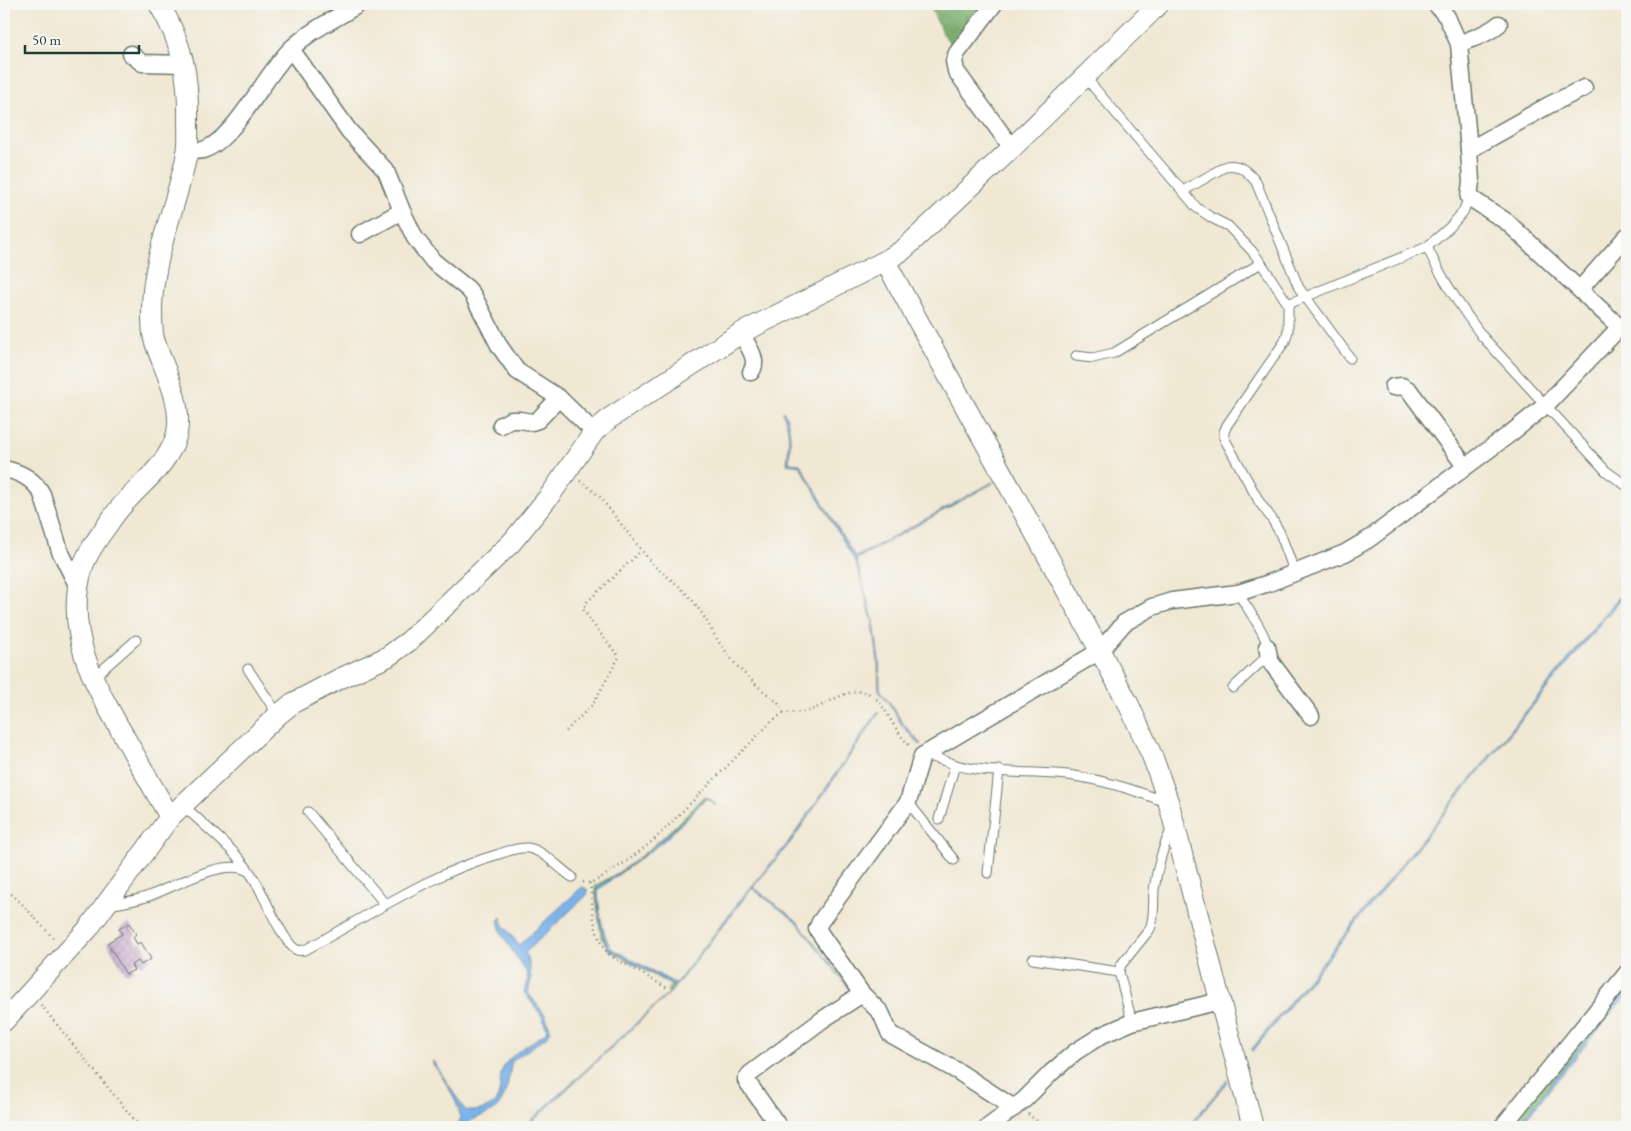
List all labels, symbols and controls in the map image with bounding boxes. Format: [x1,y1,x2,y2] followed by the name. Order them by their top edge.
[25,22,139,54] scale bar
[32,30,61,49] text: 50 m

